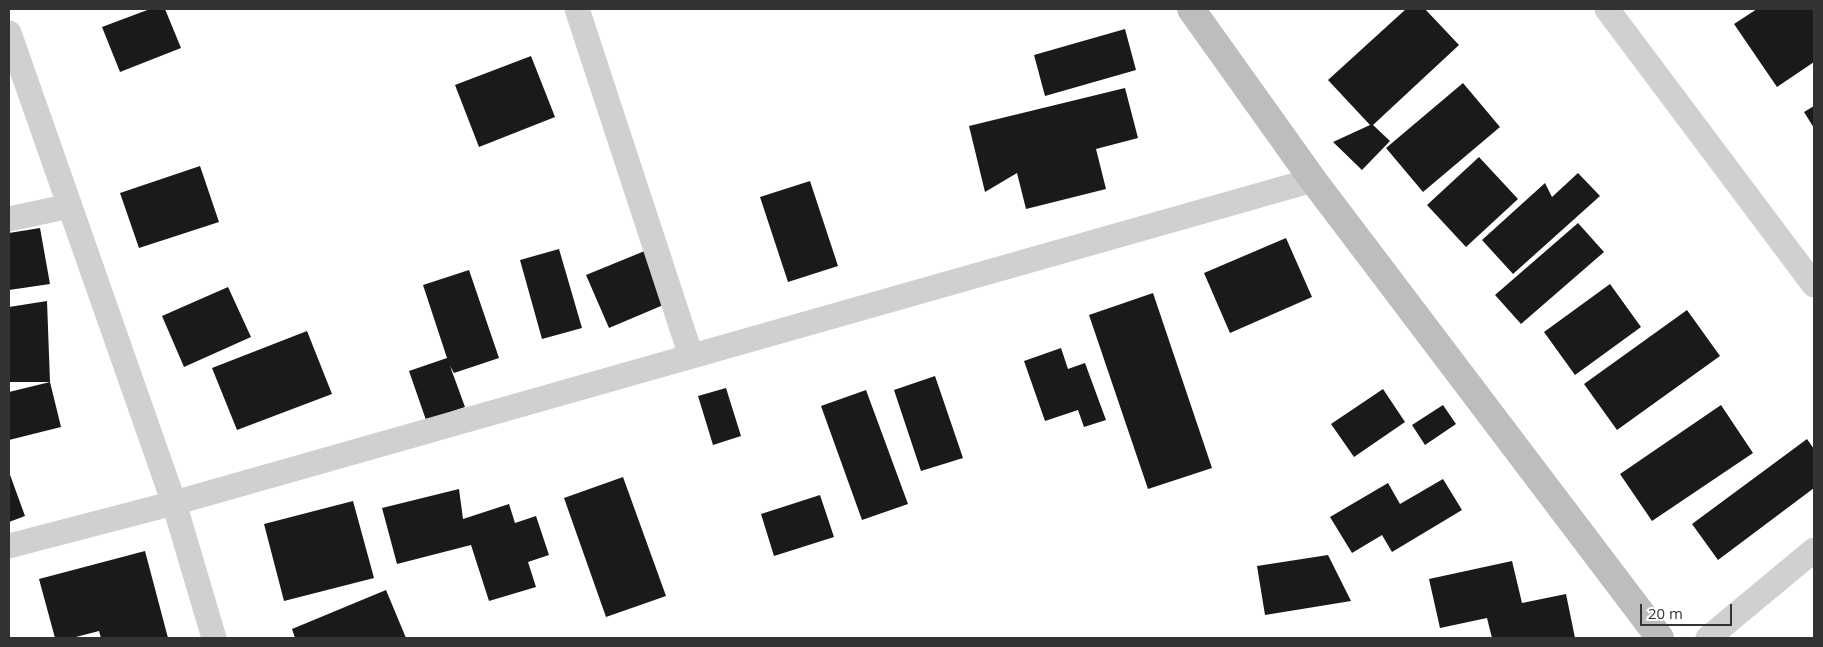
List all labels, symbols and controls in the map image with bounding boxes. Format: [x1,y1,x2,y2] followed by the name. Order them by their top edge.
[1643,594,1736,626] scale bar
[1648,603,1683,623] text: 20 m

